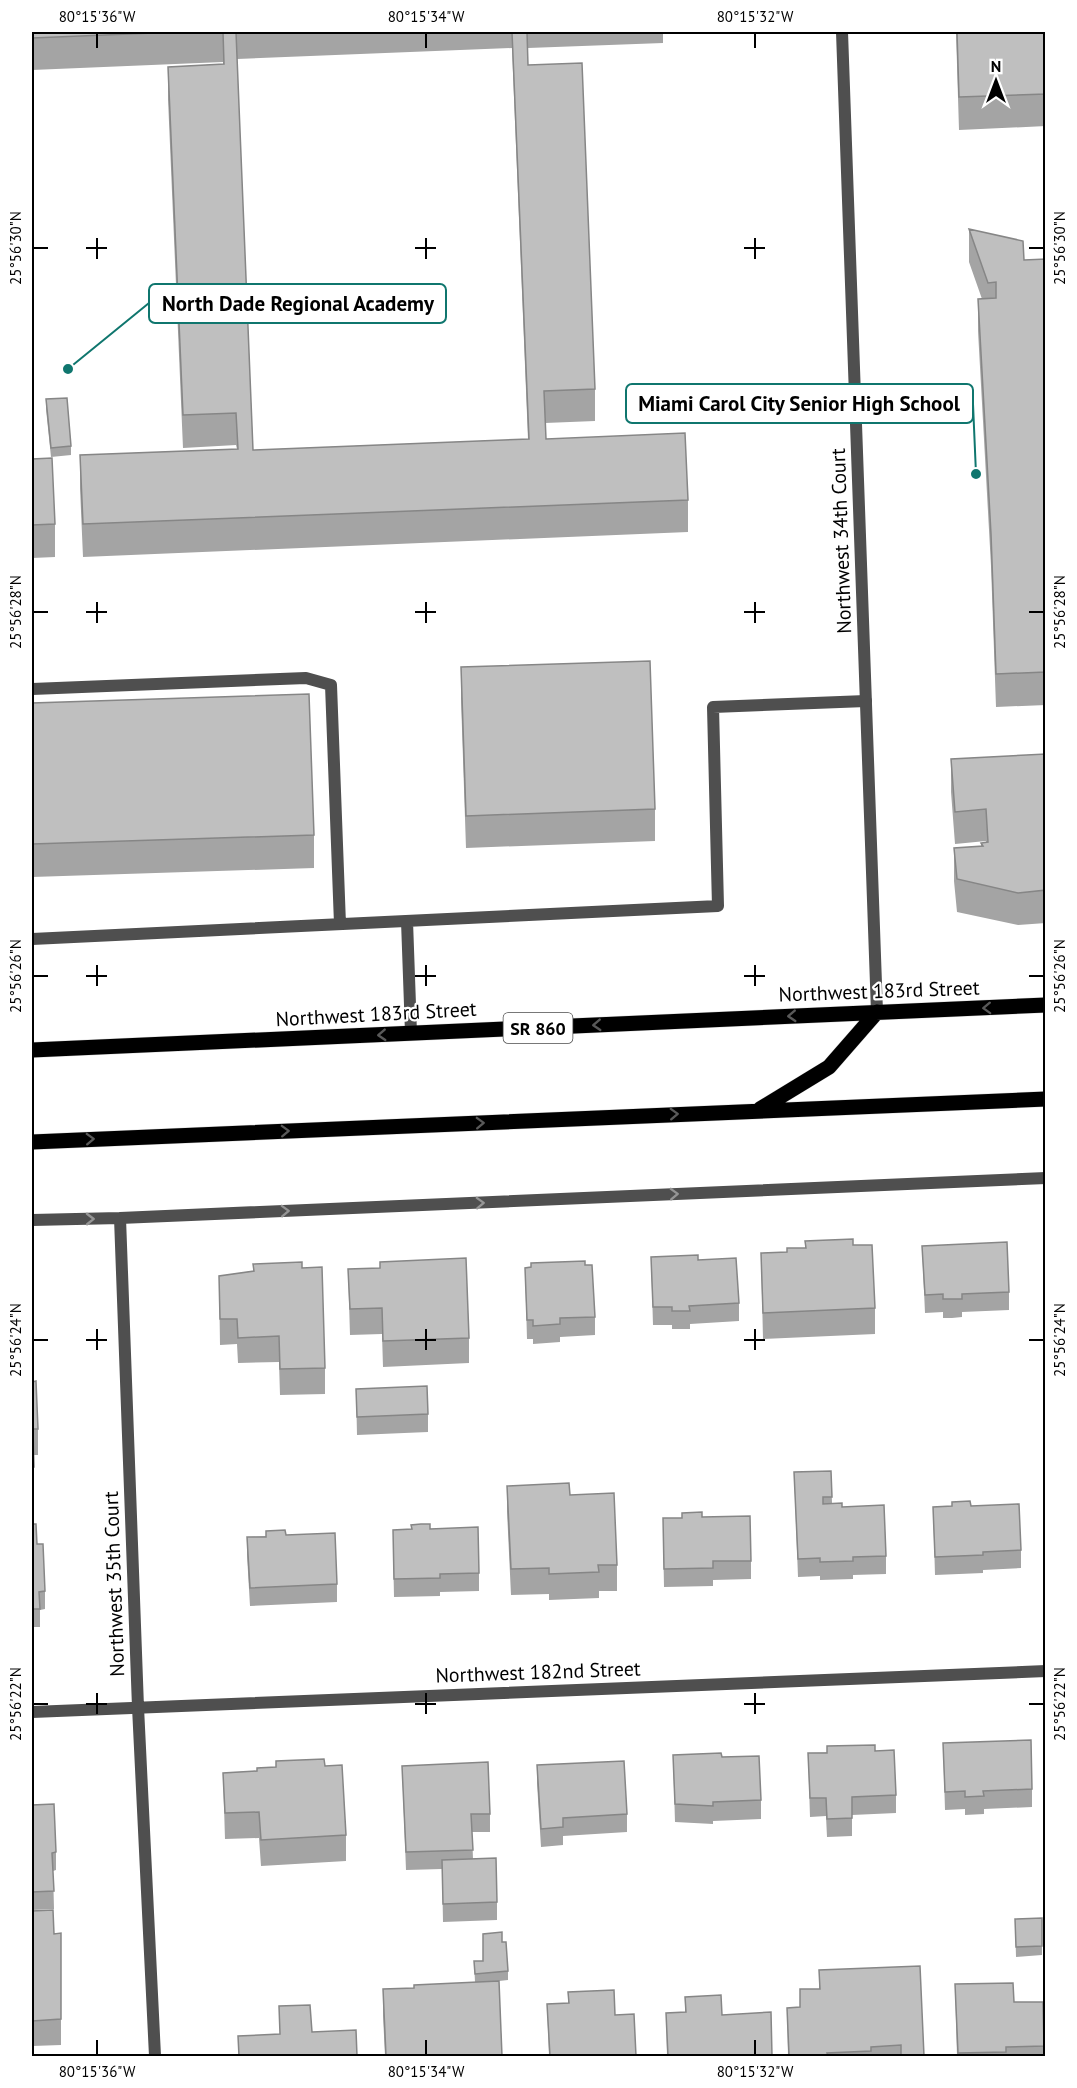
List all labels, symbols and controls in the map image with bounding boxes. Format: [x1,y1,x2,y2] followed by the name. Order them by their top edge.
[59,7,136,26] text: 80°15'36"W
[388,7,465,26] text: 80°15'34"W
[717,7,794,26] text: 80°15'32"W
[966,51,1026,111] north arrow
[991,56,1001,76] text: N
[6,211,25,285] text: 25°56'30"N
[1050,211,1069,285] text: 25°56'30"N
[149,284,446,323] callout: North Dade Regional Academy
[162,290,435,317] text: North Dade Regional Academy
[626,384,973,423] callout: Miami Carol City Senior High School
[638,390,961,417] text: Miami Carol City Senior High School
[825,448,857,634] street label: Northwest 34th Court
[6,575,25,649] text: 25°56'28"N
[1050,575,1069,649] text: 25°56'28"N
[6,939,25,1013] text: 25°56'26"N
[1050,939,1069,1013] text: 25°56'26"N
[778,974,980,1008] street label: Northwest 183rd Street
[275,996,477,1032] street label: Northwest 183rd Street
[983,1001,992,1014] one-way arrow
[788,1010,797,1023] one-way arrow
[504,1013,572,1043] road number: SR 860
[593,1018,602,1031] one-way arrow
[377,1028,386,1041] one-way arrow
[670,1108,679,1121] one-way arrow
[475,1116,484,1129] one-way arrow
[280,1124,289,1137] one-way arrow
[85,1133,94,1146] one-way arrow
[670,1188,679,1201] one-way arrow
[475,1196,484,1209] one-way arrow
[280,1204,289,1217] one-way arrow
[85,1212,94,1225] one-way arrow
[6,1303,25,1377] text: 25°56'24"N
[1050,1303,1069,1377] text: 25°56'24"N
[98,1491,130,1677] street label: Northwest 35th Court
[435,1655,641,1689] street label: Northwest 182nd Street
[6,1667,25,1741] text: 25°56'22"N
[1050,1667,1069,1741] text: 25°56'22"N
[59,2062,136,2081] text: 80°15'36"W
[388,2062,465,2081] text: 80°15'34"W
[717,2062,794,2081] text: 80°15'32"W

